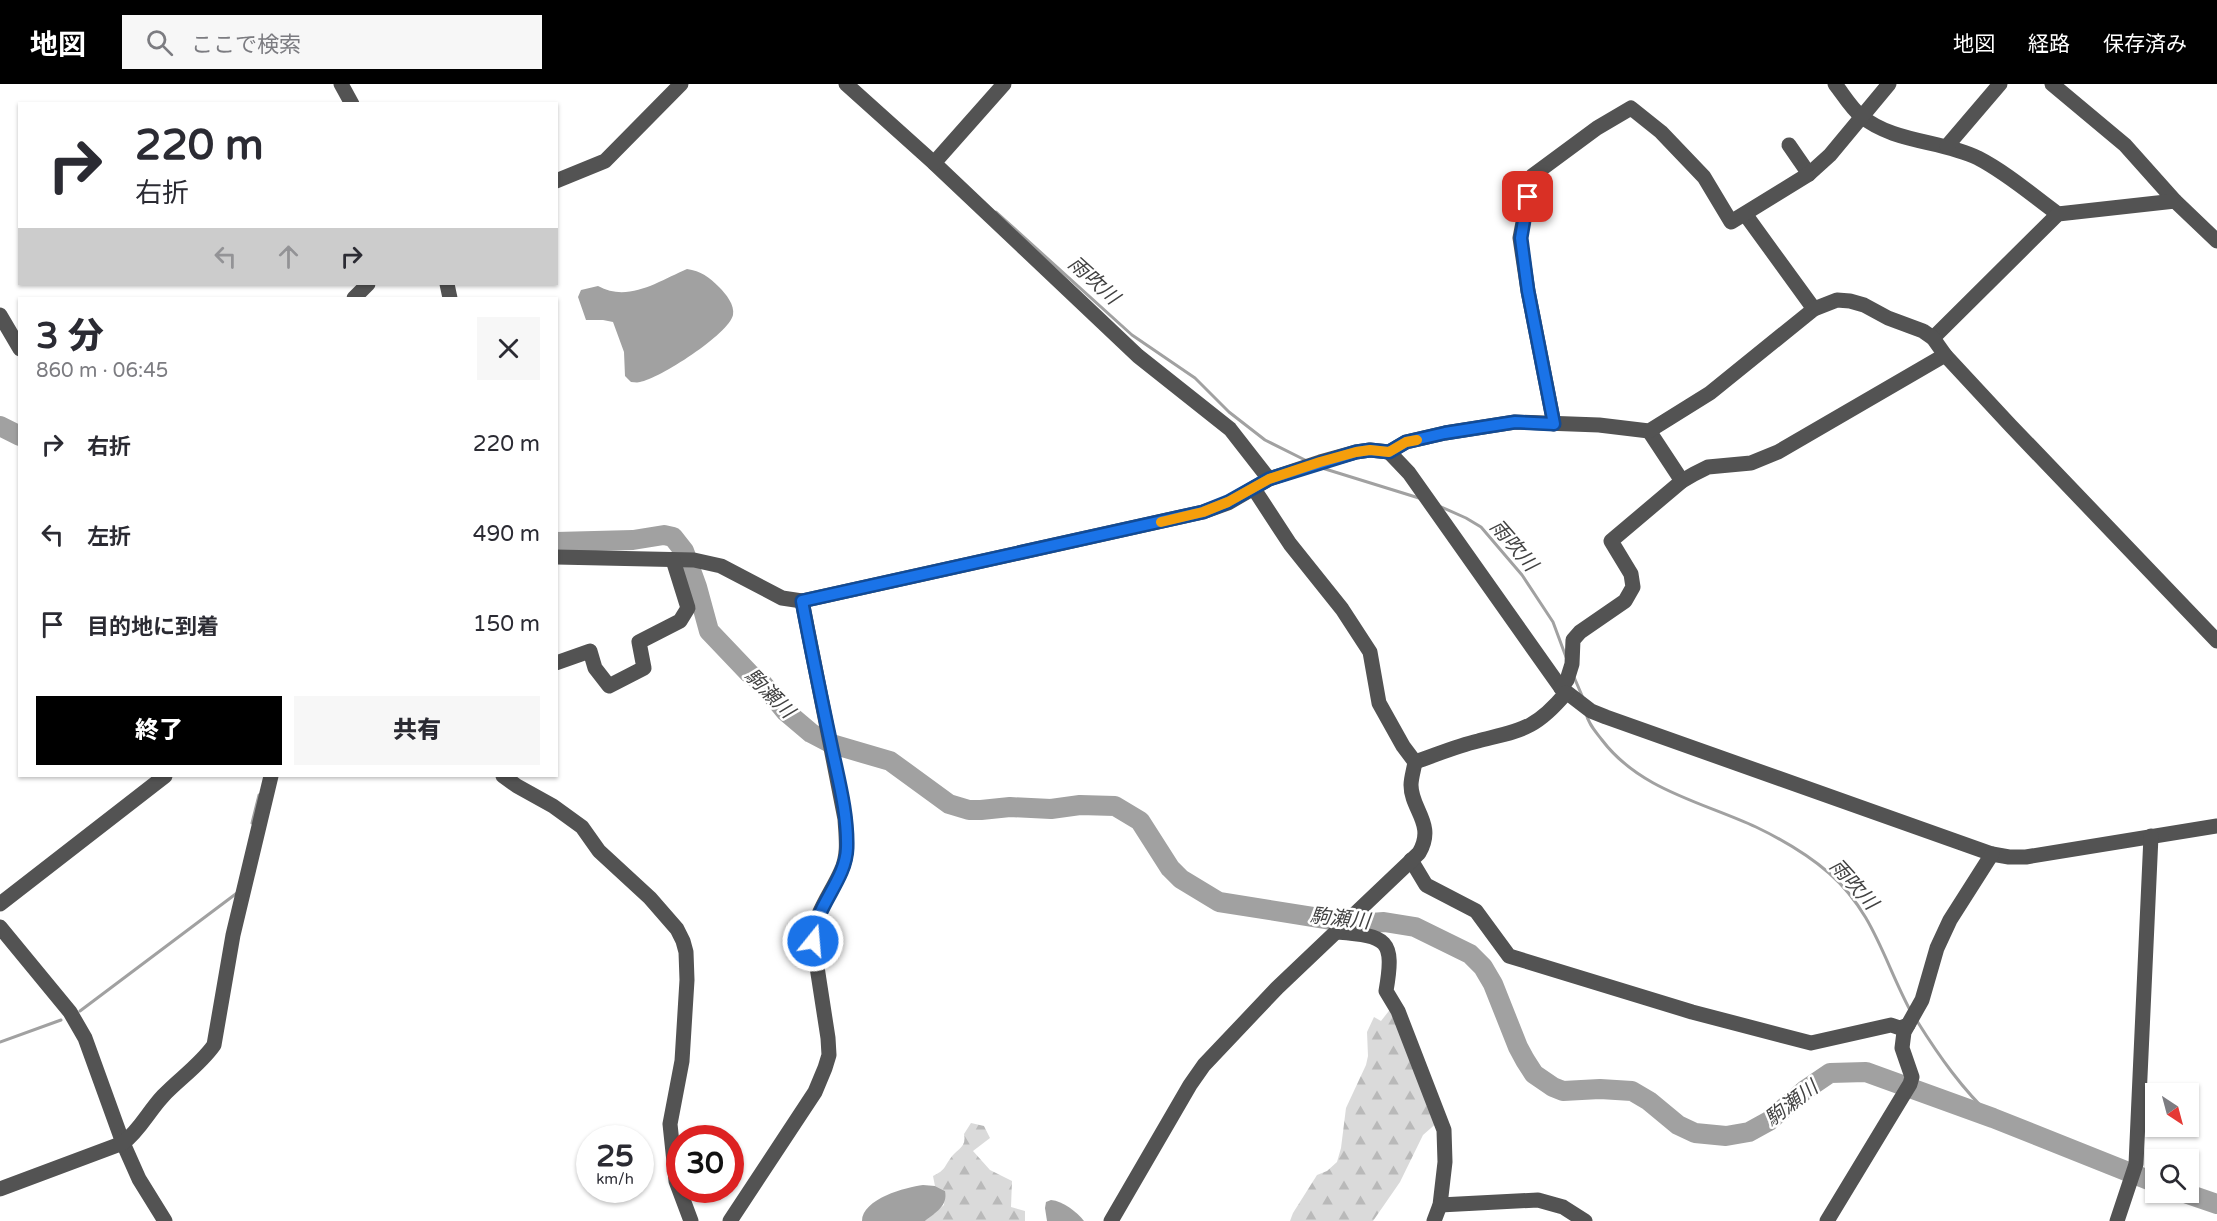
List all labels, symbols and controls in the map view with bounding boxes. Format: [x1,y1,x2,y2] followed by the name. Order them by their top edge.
[122,15,542,69] search box
[143,26,176,59] icon: search
[30,28,86,62] text: 地図
[191,32,301,58] text: ここで検索
[1953,32,1995,57] text: 地図
[2028,32,2070,57] text: 経路
[2103,32,2187,57] text: 保存済み
[135,120,264,171] text: 220 m
[36,126,114,204] icon: right
[1502,171,1553,222] pin
[135,177,189,210] text: 右折
[1511,180,1544,213] icon: arrive
[209,240,242,273] icon: left
[272,240,305,273] icon: ahead
[335,240,368,273] icon: right
[1063,252,1125,311] water label: 雨吹川
[36,315,104,358] text: 3 分
[477,317,540,380] button: close
[36,359,168,383] text: 860 m · 06:45
[36,428,69,461] icon: right
[473,431,540,457] text: 220 m
[87,434,131,460] text: 右折
[1485,515,1543,578] water label: 雨吹川
[36,518,69,551] icon: left
[473,521,540,547] text: 490 m
[87,524,131,550] text: 左折
[36,608,69,641] icon: arrive
[473,611,540,637] text: 150 m
[87,614,219,640] text: 目的地に到着
[740,664,800,725] water label: 駒瀬川
[36,696,282,765] button: 終了
[294,696,540,765] button: 共有
[1824,854,1884,916] water label: 雨吹川
[1309,904,1373,934] water label: 駒瀬川
[781,909,845,973] position arrow
[1760,1075,1824,1131] water label: 駒瀬川
[2145,1083,2199,1137] north arrow
[2145,1083,2199,1203] map controls
[666,1125,744,1203] speed limit sign: 30
[596,1138,634,1175] text: 25
[2145,1149,2199,1203] button: search
[596,1170,634,1188] text: km/h

